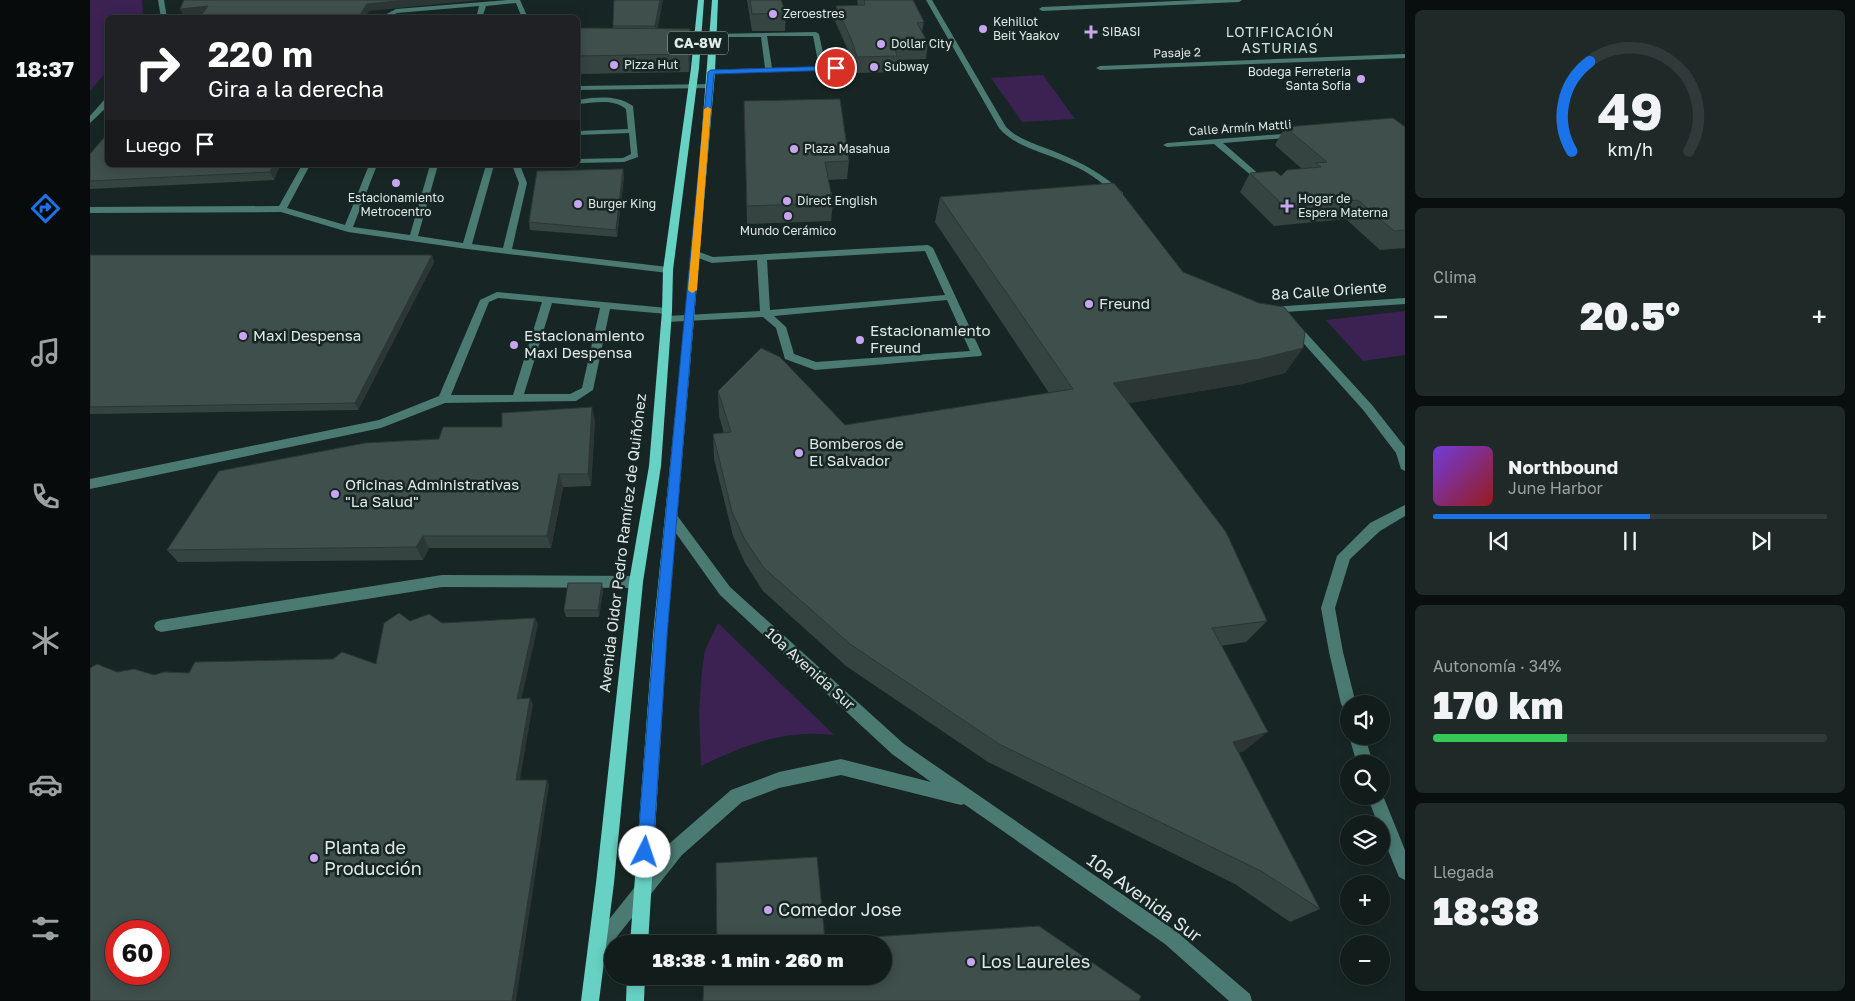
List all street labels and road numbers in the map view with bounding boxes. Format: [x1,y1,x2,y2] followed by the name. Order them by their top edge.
[668,32,728,54] road number: CA-8W
[1153,44,1201,61] street label: Pasaje 2
[1188,116,1292,139] street label: Calle Armín Mattli
[1271,277,1387,303] street label: 8a Calle Oriente
[595,392,649,693] street label: Avenida Oidor Pedro Ramírez de Quiñónez
[762,623,859,713] street label: 10a Avenida Sur
[1083,848,1206,946] street label: 10a Avenida Sur

